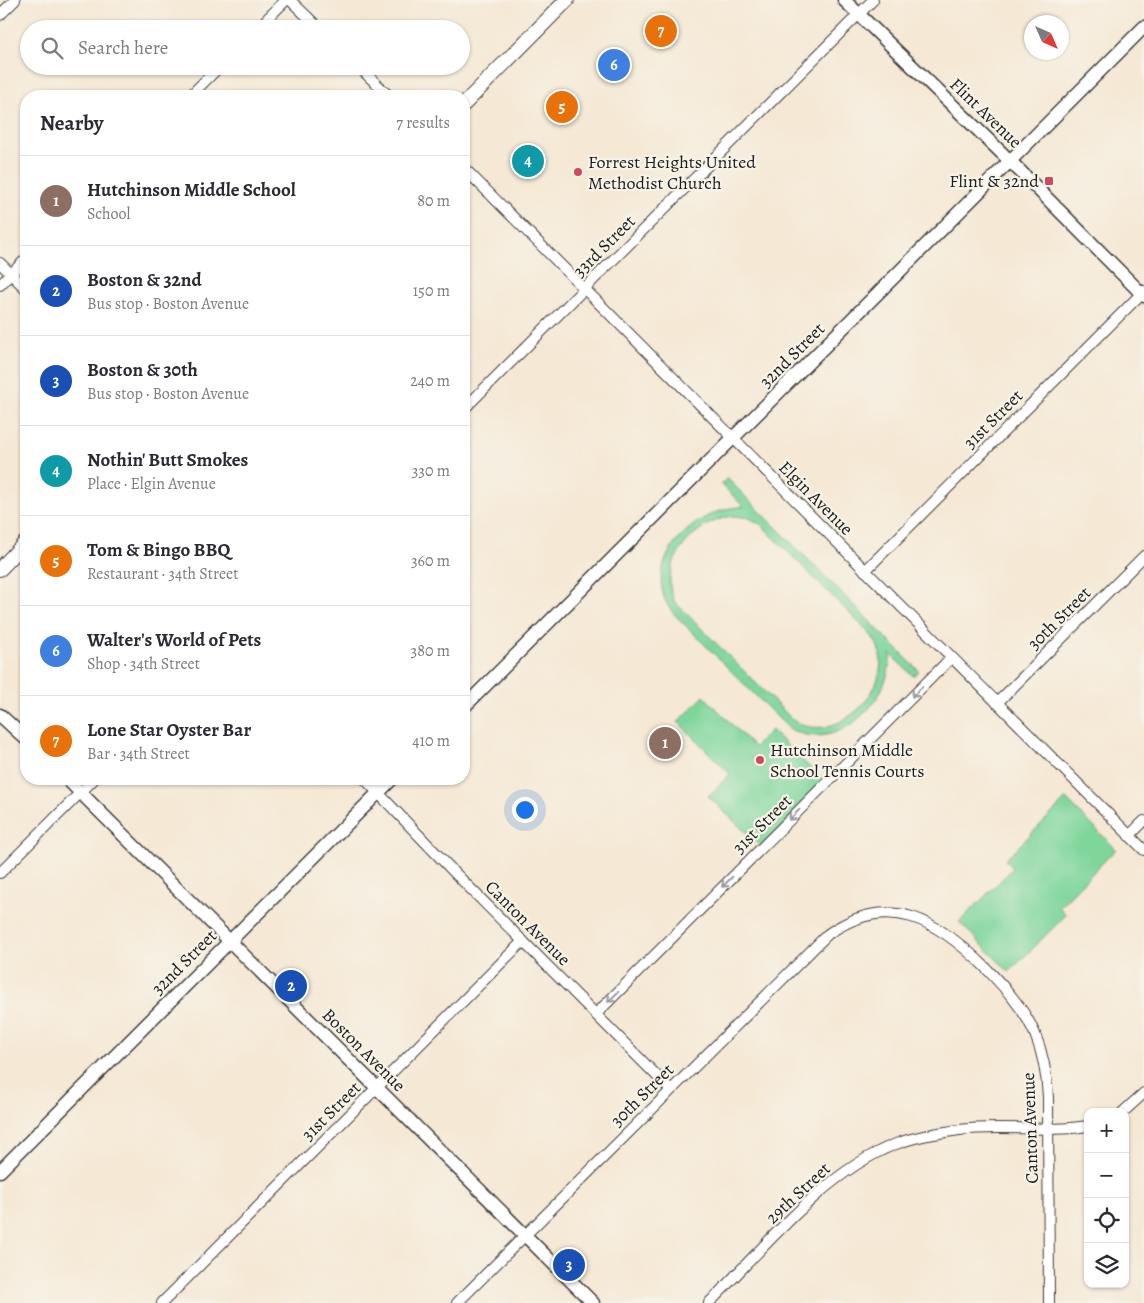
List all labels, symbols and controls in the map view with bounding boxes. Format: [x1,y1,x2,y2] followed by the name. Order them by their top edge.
[645,12,677,50] pin: 7
[1024,15,1069,60] north arrow
[20,20,470,75] search box
[38,34,66,62] icon: search
[78,35,168,61] text: Search here
[598,46,630,84] pin: 6
[945,73,1027,153] street label: Flint Avenue
[546,88,578,126] pin: 5
[40,109,103,137] text: Nearby
[396,112,450,134] text: 7 results
[512,142,544,180] pin: 4
[588,150,756,195] place label: Forrest Heights United Methodist Church
[572,166,584,178] marker: Forrest Heights United Methodist Church
[949,169,1039,193] place label: Flint & 32nd
[1043,175,1055,187] marker: Flint & 32nd
[87,177,296,203] text: Hutchinson Middle School
[53,190,59,212] text: 1
[417,190,450,212] text: 80 m
[87,203,130,225] text: School
[568,209,641,282] street label: 33rd Street
[87,267,202,293] text: Boston & 32nd
[52,280,60,302] text: 2
[413,280,450,302] text: 150 m
[87,293,249,315] text: Bus stop · Boston Avenue
[754,317,830,393] street label: 32nd Street
[87,357,198,383] text: Boston & 30th
[53,370,59,392] text: 3
[410,370,450,392] text: 240 m
[87,383,249,405] text: Bus stop · Boston Avenue
[958,384,1028,454] street label: 31st Street
[87,447,248,473] text: Nothin' Butt Smokes
[774,456,858,540] street label: Elgin Avenue
[52,460,60,482] text: 4
[412,460,450,482] text: 330 m
[87,473,216,495] text: Place · Elgin Avenue
[87,537,230,563] text: Tom & Bingo BBQ
[53,550,59,572] text: 5
[411,550,450,572] text: 360 m
[87,563,239,585] text: Restaurant · 34th Street
[1022,581,1096,655] street label: 30th Street
[87,627,261,653] text: Walter's World of Pets
[52,640,60,662] text: 6
[411,640,450,662] text: 380 m
[87,653,200,675] text: Shop · 34th Street
[911,686,923,698] one-way arrow
[87,717,251,743] text: Lone Star Oyster Bar
[649,724,681,762] pin: 1
[53,730,59,752] text: 7
[412,730,450,752] text: 410 m
[770,738,924,783] place label: Hutchinson Middle School Tennis Courts
[87,743,190,765] text: Bar · 34th Street
[754,754,766,766] marker: Hutchinson Middle School Tennis Courts
[727,789,797,859] street label: 31st Street
[512,797,538,823] your location
[788,809,800,822] one-way arrow
[480,875,576,971] street label: Canton Avenue
[722,876,734,888] one-way arrow
[146,924,222,1000] street label: 32nd Street
[275,967,307,1005] pin: 2
[607,991,619,1003] one-way arrow
[317,1003,411,1097] street label: Boston Avenue
[605,1058,679,1132] street label: 30th Street
[1016,1072,1044,1184] street label: Canton Avenue
[296,1076,366,1146] street label: 31st Street
[1084,1108,1129,1288] map controls
[1084,1108,1129,1153] button: +
[1084,1153,1129,1198] button: −
[761,1157,836,1229] street label: 29th Street
[1084,1198,1129,1243] button: locate
[1084,1243,1129,1288] button: layers
[553,1246,585,1284] pin: 3

